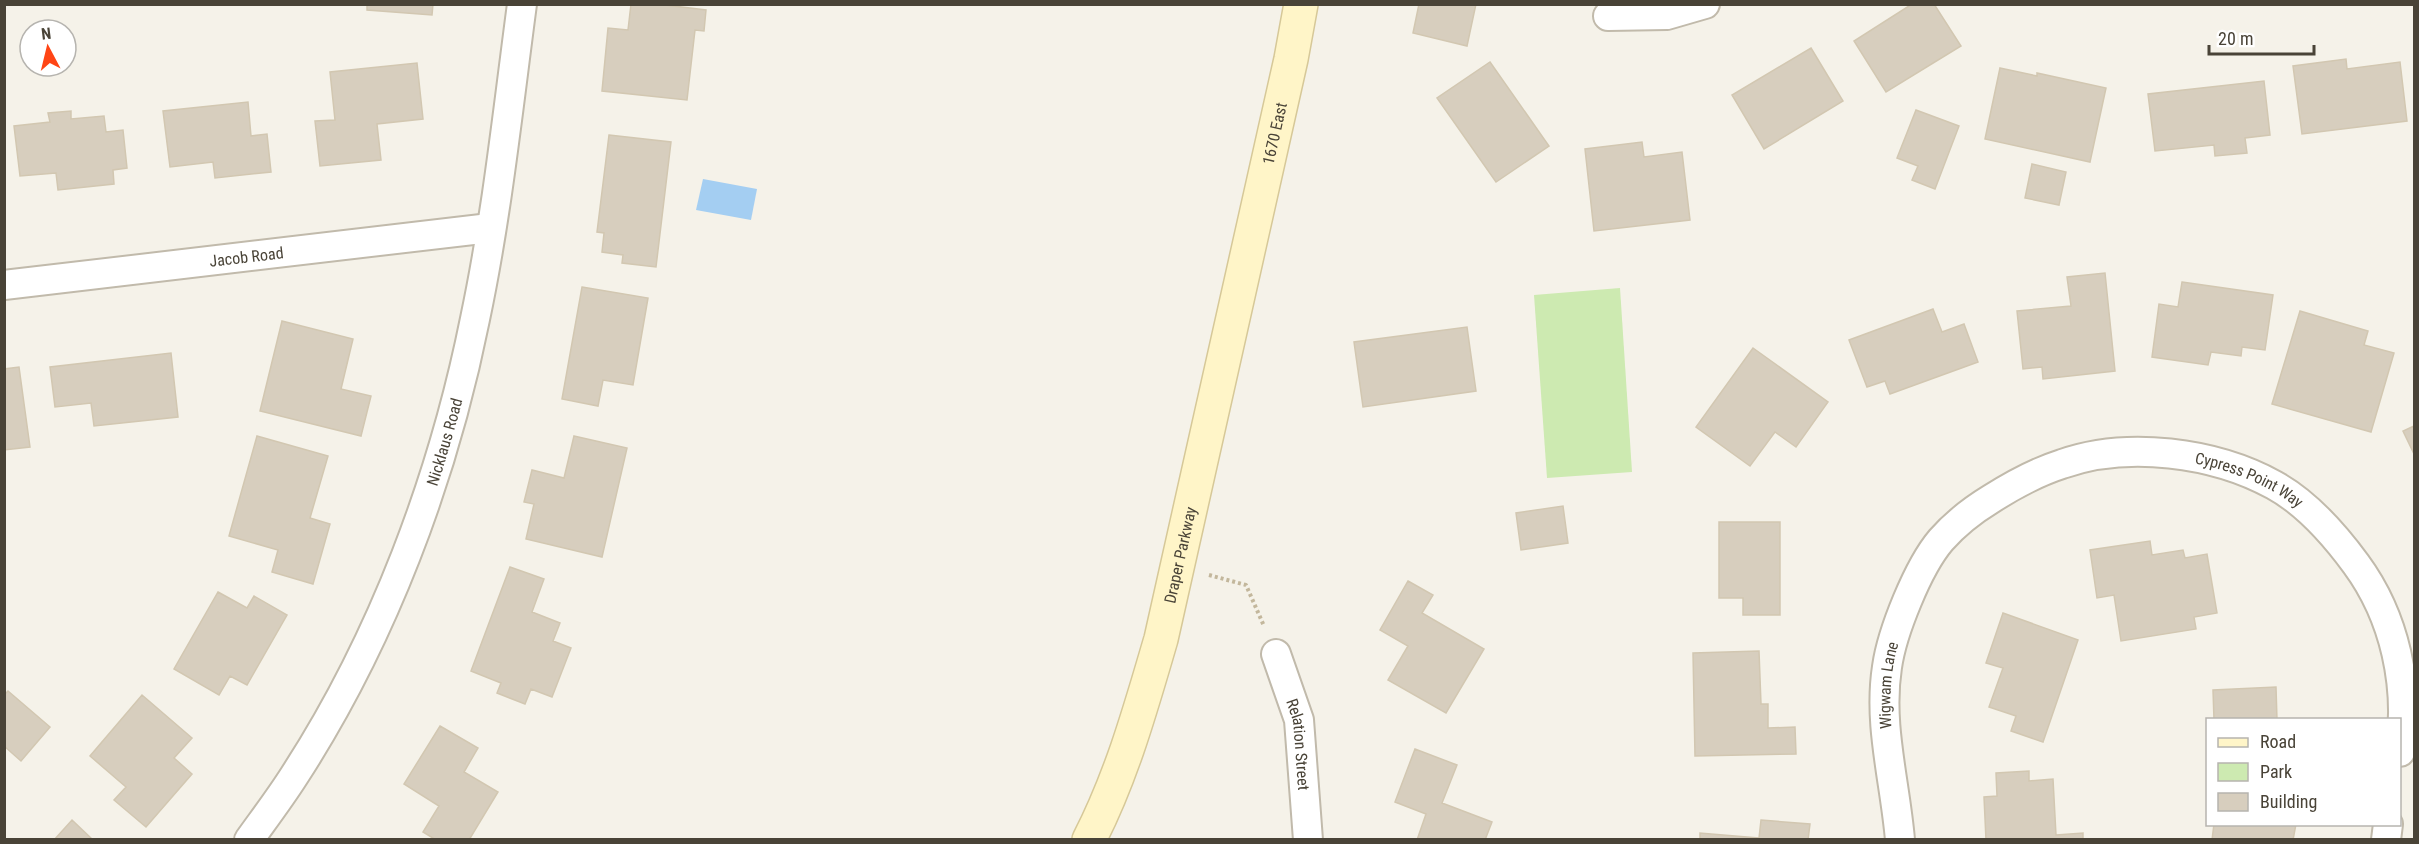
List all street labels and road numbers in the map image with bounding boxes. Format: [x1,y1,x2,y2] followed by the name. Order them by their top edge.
[1258,100,1291,166] street label: 1670 East
[208,243,284,270] street label: Jacob Road
[422,396,466,488] street label: Nicklaus Road
[2193,448,2308,511] street label: Cypress Point Way
[1160,504,1200,605] street label: Draper Parkway
[1875,639,1902,730] street label: Wigwam Lane
[1283,696,1314,791] street label: Relation Street

